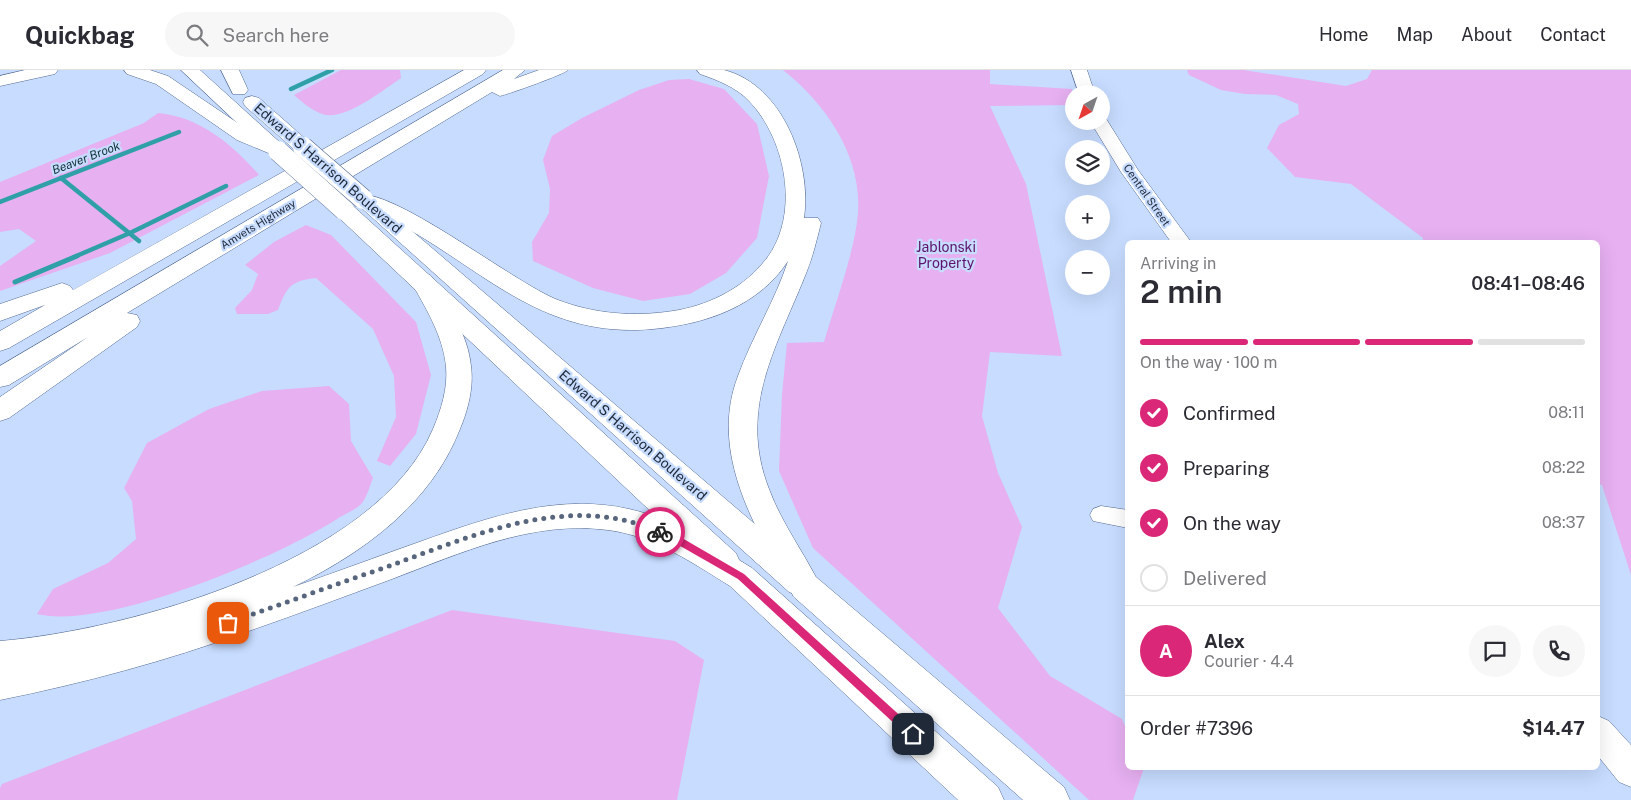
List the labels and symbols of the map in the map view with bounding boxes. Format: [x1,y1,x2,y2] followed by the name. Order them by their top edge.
[1065,85,1110,130] north arrow
[251,100,405,236] street label: Edward S Harrison Boulevard
[50,138,122,177] water label: Beaver Brook
[1121,162,1173,228] street label: Central Street
[218,197,298,251] street label: Amvets Highway
[916,239,976,271] park label: Jablonski Property
[556,367,710,503] street label: Edward S Harrison Boulevard
[635,507,685,557] courier
[207,602,249,644] pin
[892,713,934,755] pin

